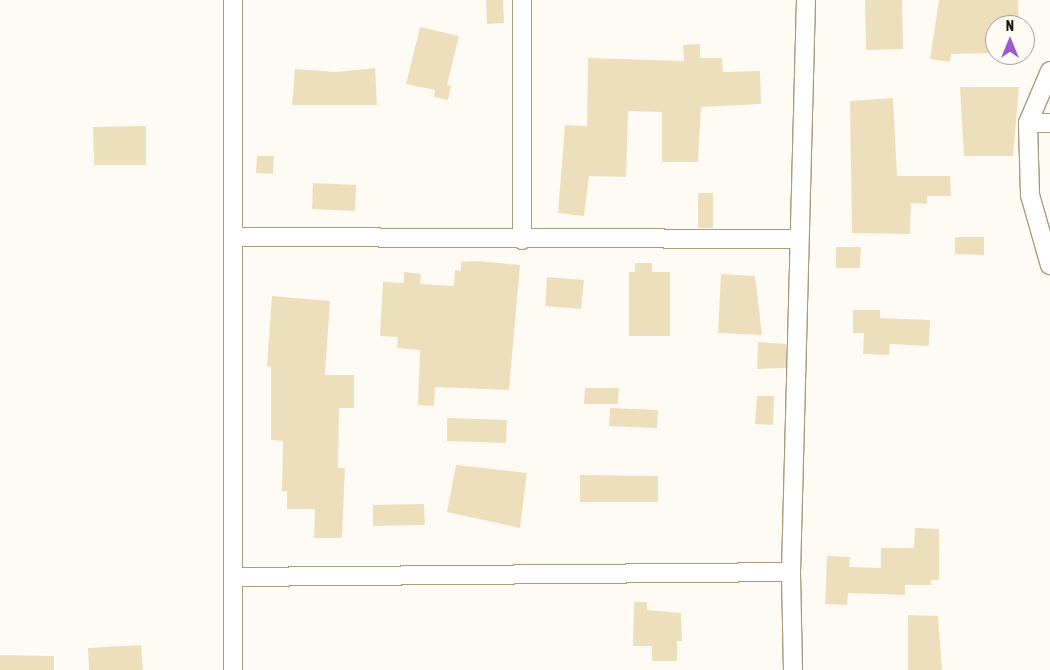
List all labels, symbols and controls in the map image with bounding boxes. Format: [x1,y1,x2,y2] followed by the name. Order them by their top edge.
[985,15,1035,65] north arrow
[1006,18,1014,34] text: N

